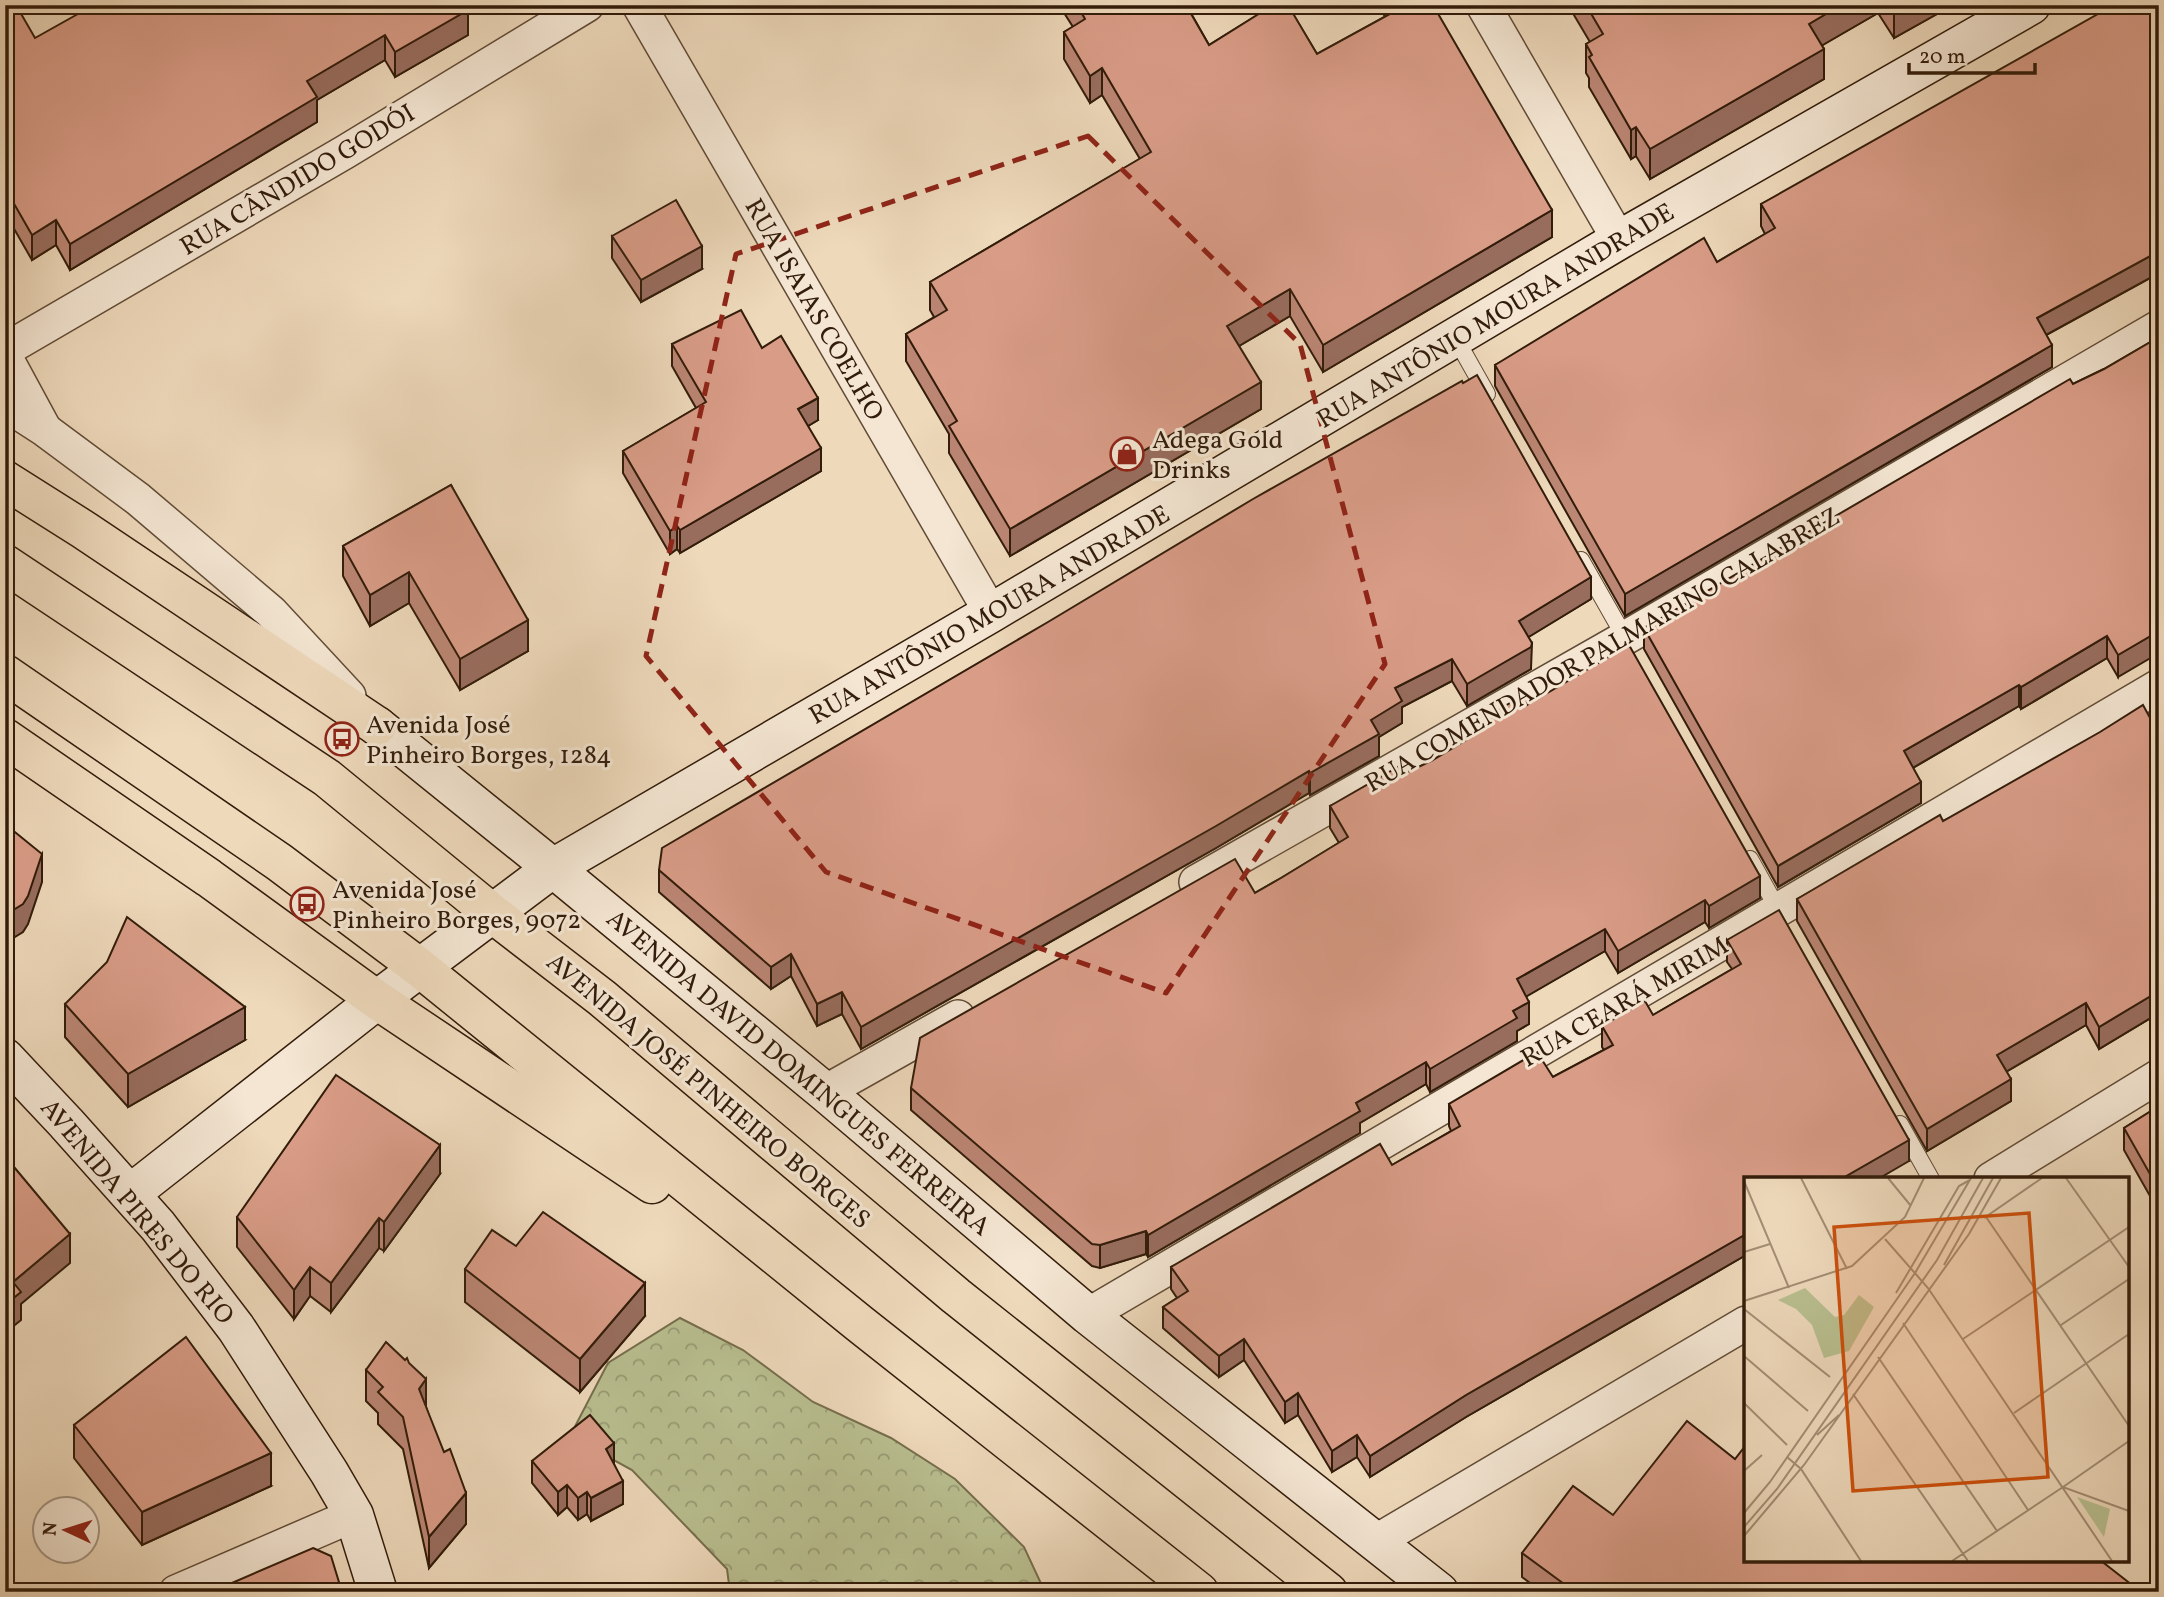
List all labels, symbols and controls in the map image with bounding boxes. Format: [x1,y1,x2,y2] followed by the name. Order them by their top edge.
[1909,32,2035,76] scale bar
[1919,43,1965,72] text: 20 m
[174,96,422,265] street label: RUA CÂNDIDO GODÓI
[735,192,892,428] street label: RUA ISAIAS COELHO
[1310,195,1682,438] street label: RUA ANTÔNIO MOURA ANDRADE
[1152,423,1283,489] place label: Adega Gold Drinks
[1108,435,1146,473] shop icon: Adega Gold Drinks
[803,497,1177,734] street label: RUA ANTÔNIO MOURA ANDRADE
[1359,499,1847,802] street label: RUA COMENDADOR PALMARINO CALABREZ
[366,708,612,774] place label: Avenida José Pinheiro Borges, 1284
[323,720,361,758] bus stop icon: Avenida José Pinheiro Borges, 1284
[332,873,581,939] place label: Avenida José Pinheiro Borges, 9072
[288,885,326,923] bus stop icon: Avenida José Pinheiro Borges, 9072
[598,902,998,1245] street label: AVENIDA DAVID DOMINGUES FERREIRA
[1515,929,1735,1077] street label: RUA CEARÁ MIRIM
[538,945,877,1238] street label: AVENIDA JOSÉ PINHEIRO BORGES
[31,1092,242,1333] street label: AVENIDA PIRES DO RIO
[1744,1177,2129,1562] inset map
[32,1496,102,1566] north arrow
[38,1521,65,1537] text: N

